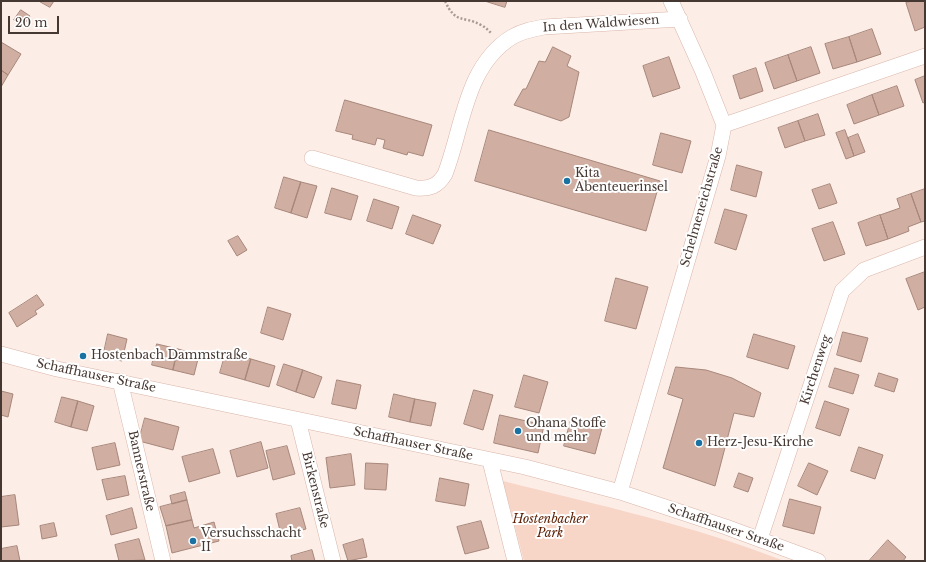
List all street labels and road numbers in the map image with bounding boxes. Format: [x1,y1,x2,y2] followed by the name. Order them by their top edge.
[542,13,660,35] street label: In den Waldwiesen
[678,145,726,269] street label: Schelmeneichstraße
[798,333,834,407] street label: Kirchenweg
[35,356,157,396] street label: Schaffhauser Straße
[352,424,474,464] street label: Schaffhauser Straße
[125,429,157,513] street label: Bannerstraße
[299,450,331,530] street label: Birkenstraße
[666,501,786,555] street label: Schaffhauser Straße

